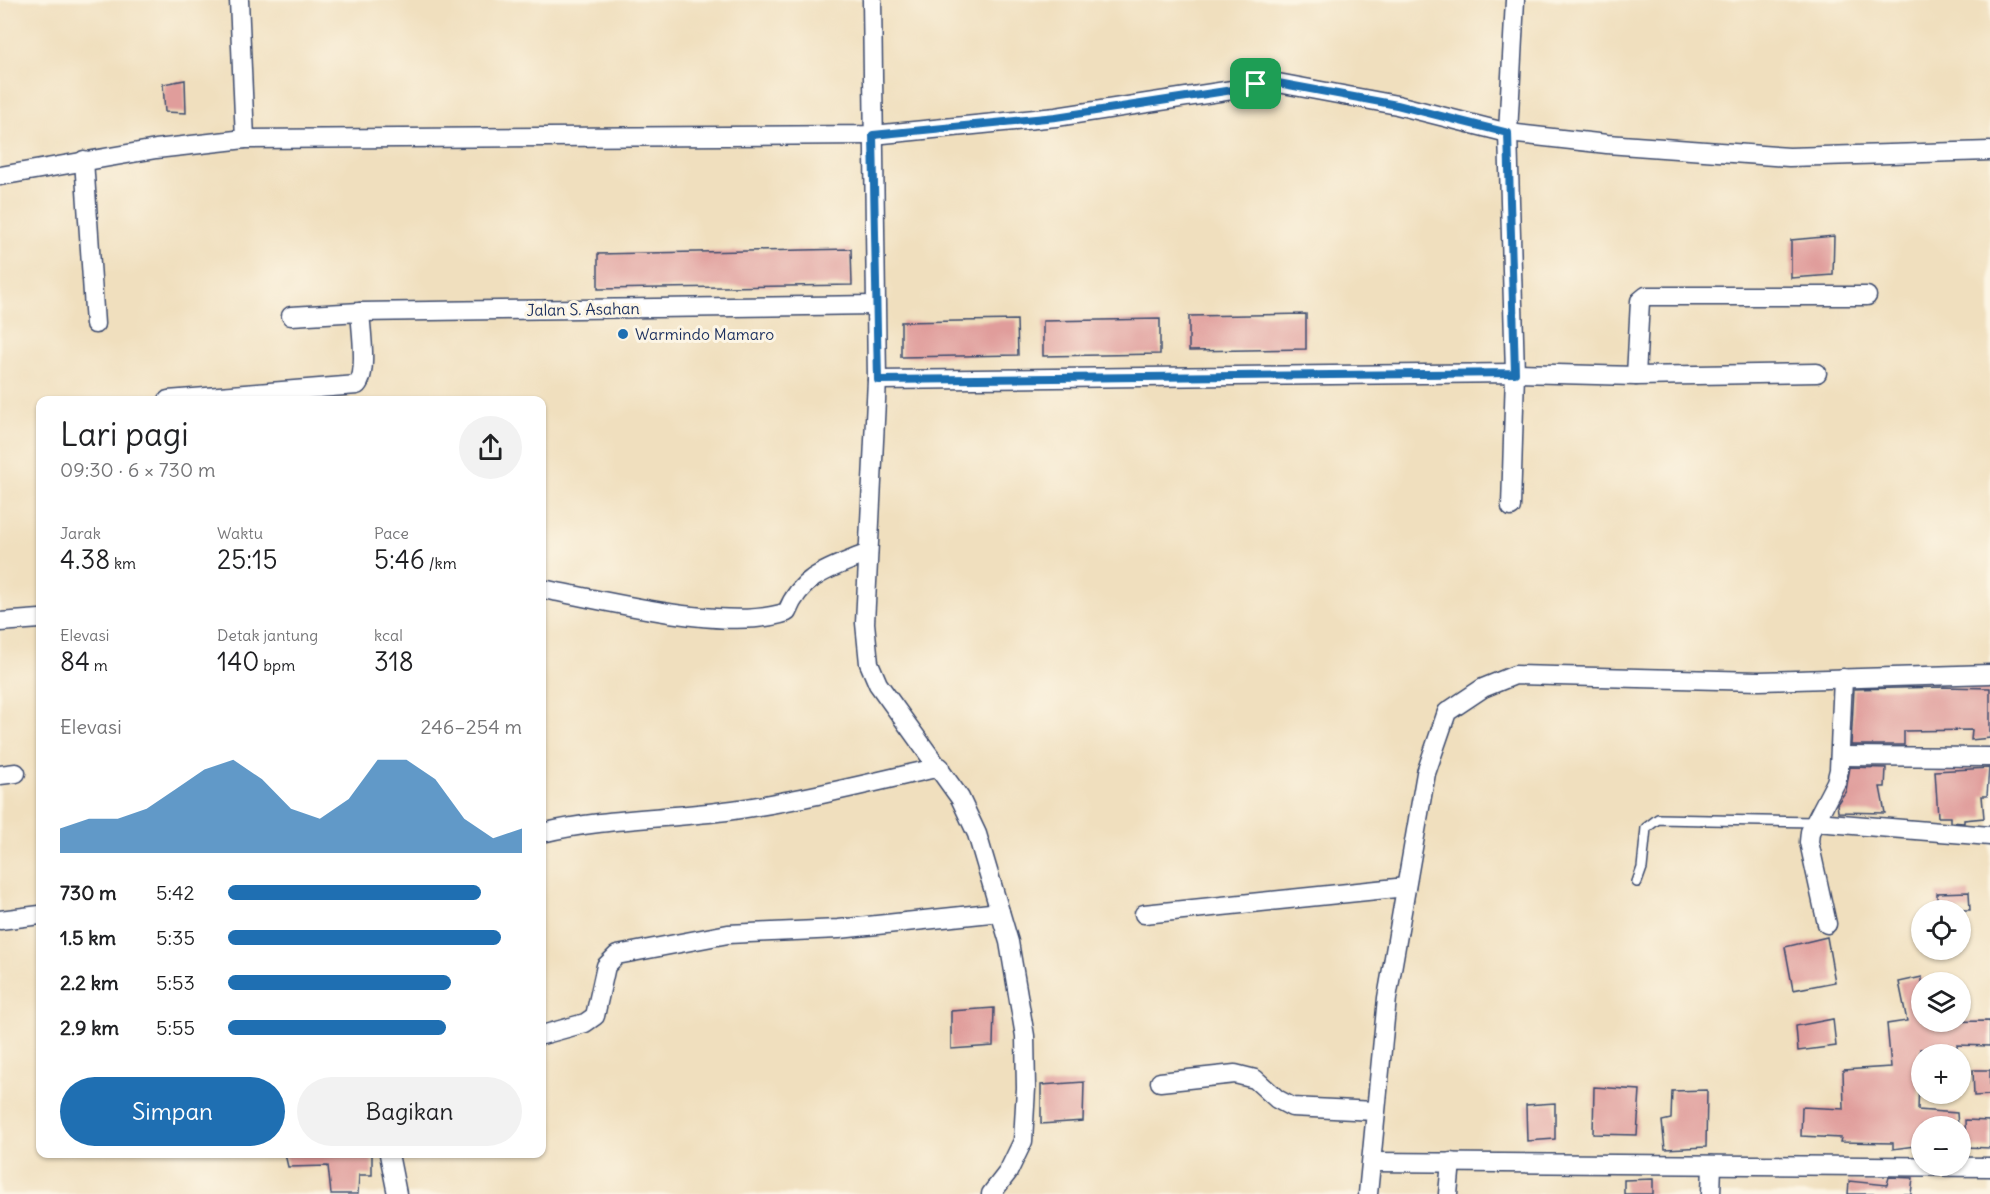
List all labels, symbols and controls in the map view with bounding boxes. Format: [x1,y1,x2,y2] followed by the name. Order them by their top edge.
[1230,58,1281,109] pin
[1239,67,1272,100] icon: arrive
[526,298,640,320] street label: Jalan S. Asahan
[635,324,774,344] place label: Warmindo Mamaro
[616,327,630,341] marker: Warmindo Mamaro
[60,413,189,455] text: Lari pagi
[459,416,522,479] button: share
[60,457,215,482] text: 09:30 · 6 × 730 m
[60,523,101,543] text: Jarak
[217,523,263,543] text: Waktu
[374,523,409,543] text: Pace
[60,543,110,576] text: 4.38
[217,543,277,576] text: 25:15
[374,543,425,576] text: 5:46
[110,553,136,573] text: km
[425,553,457,573] text: /km
[60,625,109,645] text: Elevasi
[217,625,318,645] text: Detak jantung
[374,625,403,645] text: kcal
[60,645,90,678] text: 84
[217,645,259,678] text: 140
[374,645,414,678] text: 318
[90,655,108,675] text: m
[259,655,295,675] text: bpm
[60,714,122,739] text: Elevasi
[421,714,522,739] text: 246–254 m
[60,880,117,905] text: 730 m
[156,880,195,905] text: 5:42
[1911,900,1971,1176] map controls
[1911,900,1971,960] button: locate
[60,925,116,950] text: 1.5 km
[156,925,195,950] text: 5:35
[60,970,119,995] text: 2.2 km
[156,970,195,995] text: 5:53
[1911,972,1971,1032] button: layers
[60,1015,119,1040] text: 2.9 km
[156,1015,195,1040] text: 5:55
[1911,1044,1971,1104] button: +
[60,1077,285,1146] button: Simpan
[297,1077,522,1146] button: Bagikan
[1911,1116,1971,1176] button: −

